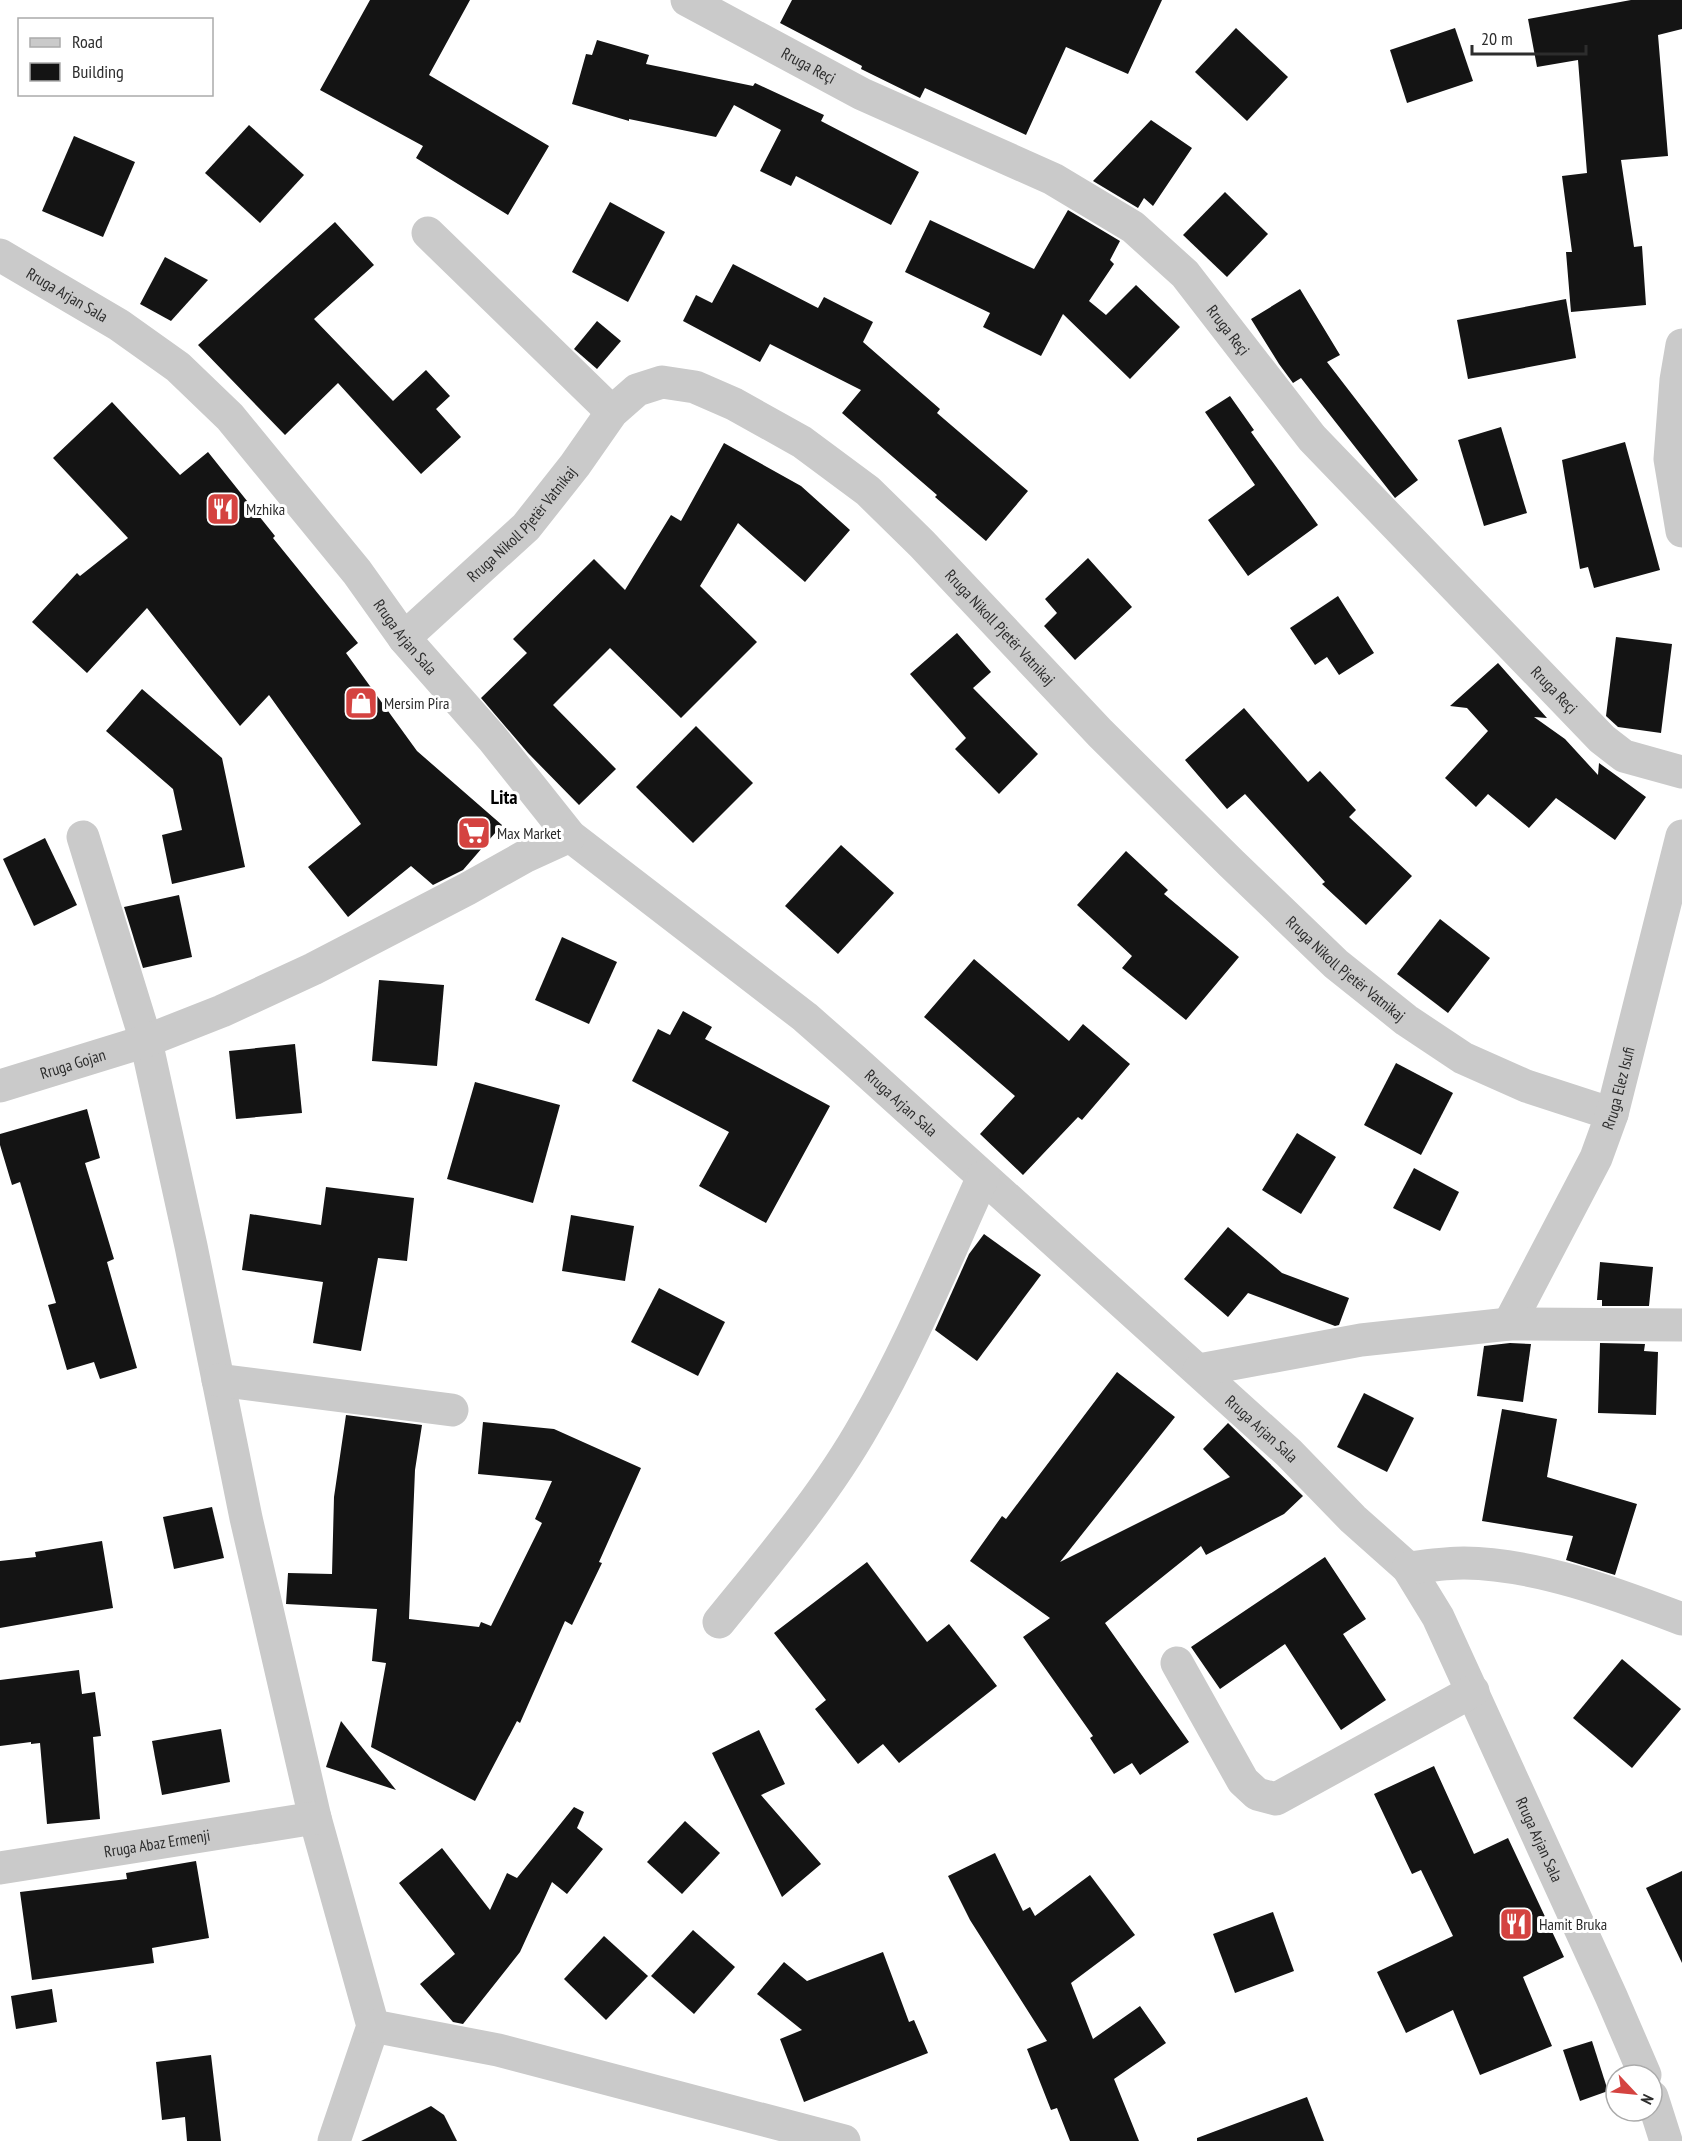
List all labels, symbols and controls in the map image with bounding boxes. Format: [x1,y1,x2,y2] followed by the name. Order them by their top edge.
[18,18,213,96] legend
[1472,18,1586,56] scale bar
[1481,27,1513,50] text: 20 m
[72,30,103,53] text: Road
[778,43,839,88] street label: Rruga Reçi
[72,60,124,83] text: Building
[23,263,112,326] street label: Rruga Arjan Sala
[1203,301,1254,359] street label: Rruga Reçi
[463,462,580,586] street label: Rruga Nikoll Pjetër Vatnikaj
[205,491,241,527] restaurant icon: Mzhika
[246,499,285,519] place label: Mzhika
[941,565,1059,689] street label: Rruga Nikoll Pjetër Vatnikaj
[369,595,442,679] street label: Rruga Arjan Sala
[1527,662,1582,718] street label: Rruga Reçi
[343,685,379,721] shop icon: Mersim Pira
[384,693,449,713] place label: Mersim Pira
[490,784,518,810] district label: Lita
[456,815,492,851] supermarket icon: Max Market
[497,823,562,843] place label: Max Market
[1282,911,1409,1026] street label: Rruga Nikoll Pjetër Vatnikaj
[37,1044,108,1083] street label: Rruga Gojan
[1597,1045,1639,1132] street label: Rruga Elez Isufi
[861,1065,942,1141] street label: Rruga Arjan Sala
[1221,1391,1302,1466] street label: Rruga Arjan Sala
[1511,1794,1567,1885] street label: Rruga Arjan Sala
[102,1825,212,1861] street label: Rruga Abaz Ermenji
[1498,1906,1534,1942] restaurant icon: Hamit Bruka
[1539,1914,1607,1934] place label: Hamit Bruka
[1604,2063,1664,2123] north arrow
[1637,2091,1658,2108] text: N

